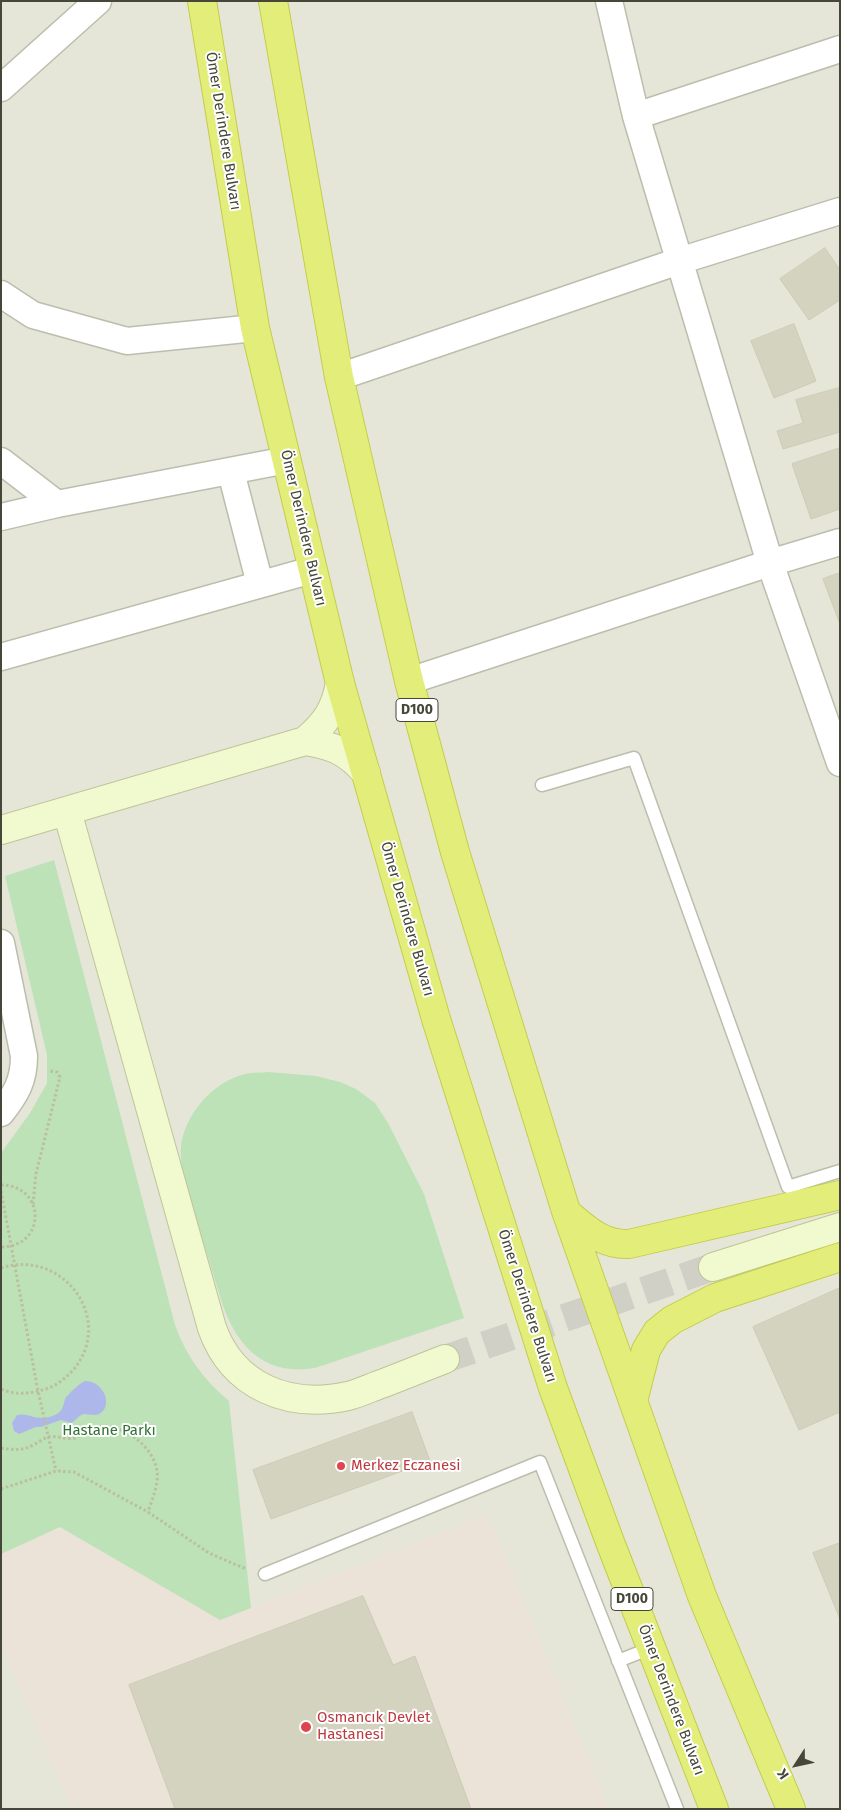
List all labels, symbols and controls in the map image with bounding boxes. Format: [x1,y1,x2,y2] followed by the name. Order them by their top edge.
[202,51,244,211] street label: Ömer Derindere Bulvarı
[276,448,330,608] street label: Ömer Derindere Bulvarı
[396,698,438,722] road number: D100
[376,840,438,998] street label: Ömer Derindere Bulvarı
[494,1227,560,1385] street label: Ömer Derindere Bulvarı
[62,1422,156,1440] park label: Hastane Parkı
[351,1457,460,1475] place label: Merkez Eczanesi
[335,1460,347,1472] marker: Merkez Eczanesi
[611,1588,653,1610] road number: D100
[634,1622,708,1778] street label: Ömer Derindere Bulvarı
[317,1709,430,1744] place label: Osmancık Devlet Hastanesi
[299,1720,313,1734] marker: Osmancık Devlet Hastanesi
[771,1740,821,1790] north arrow
[774,1765,793,1782] text: K

